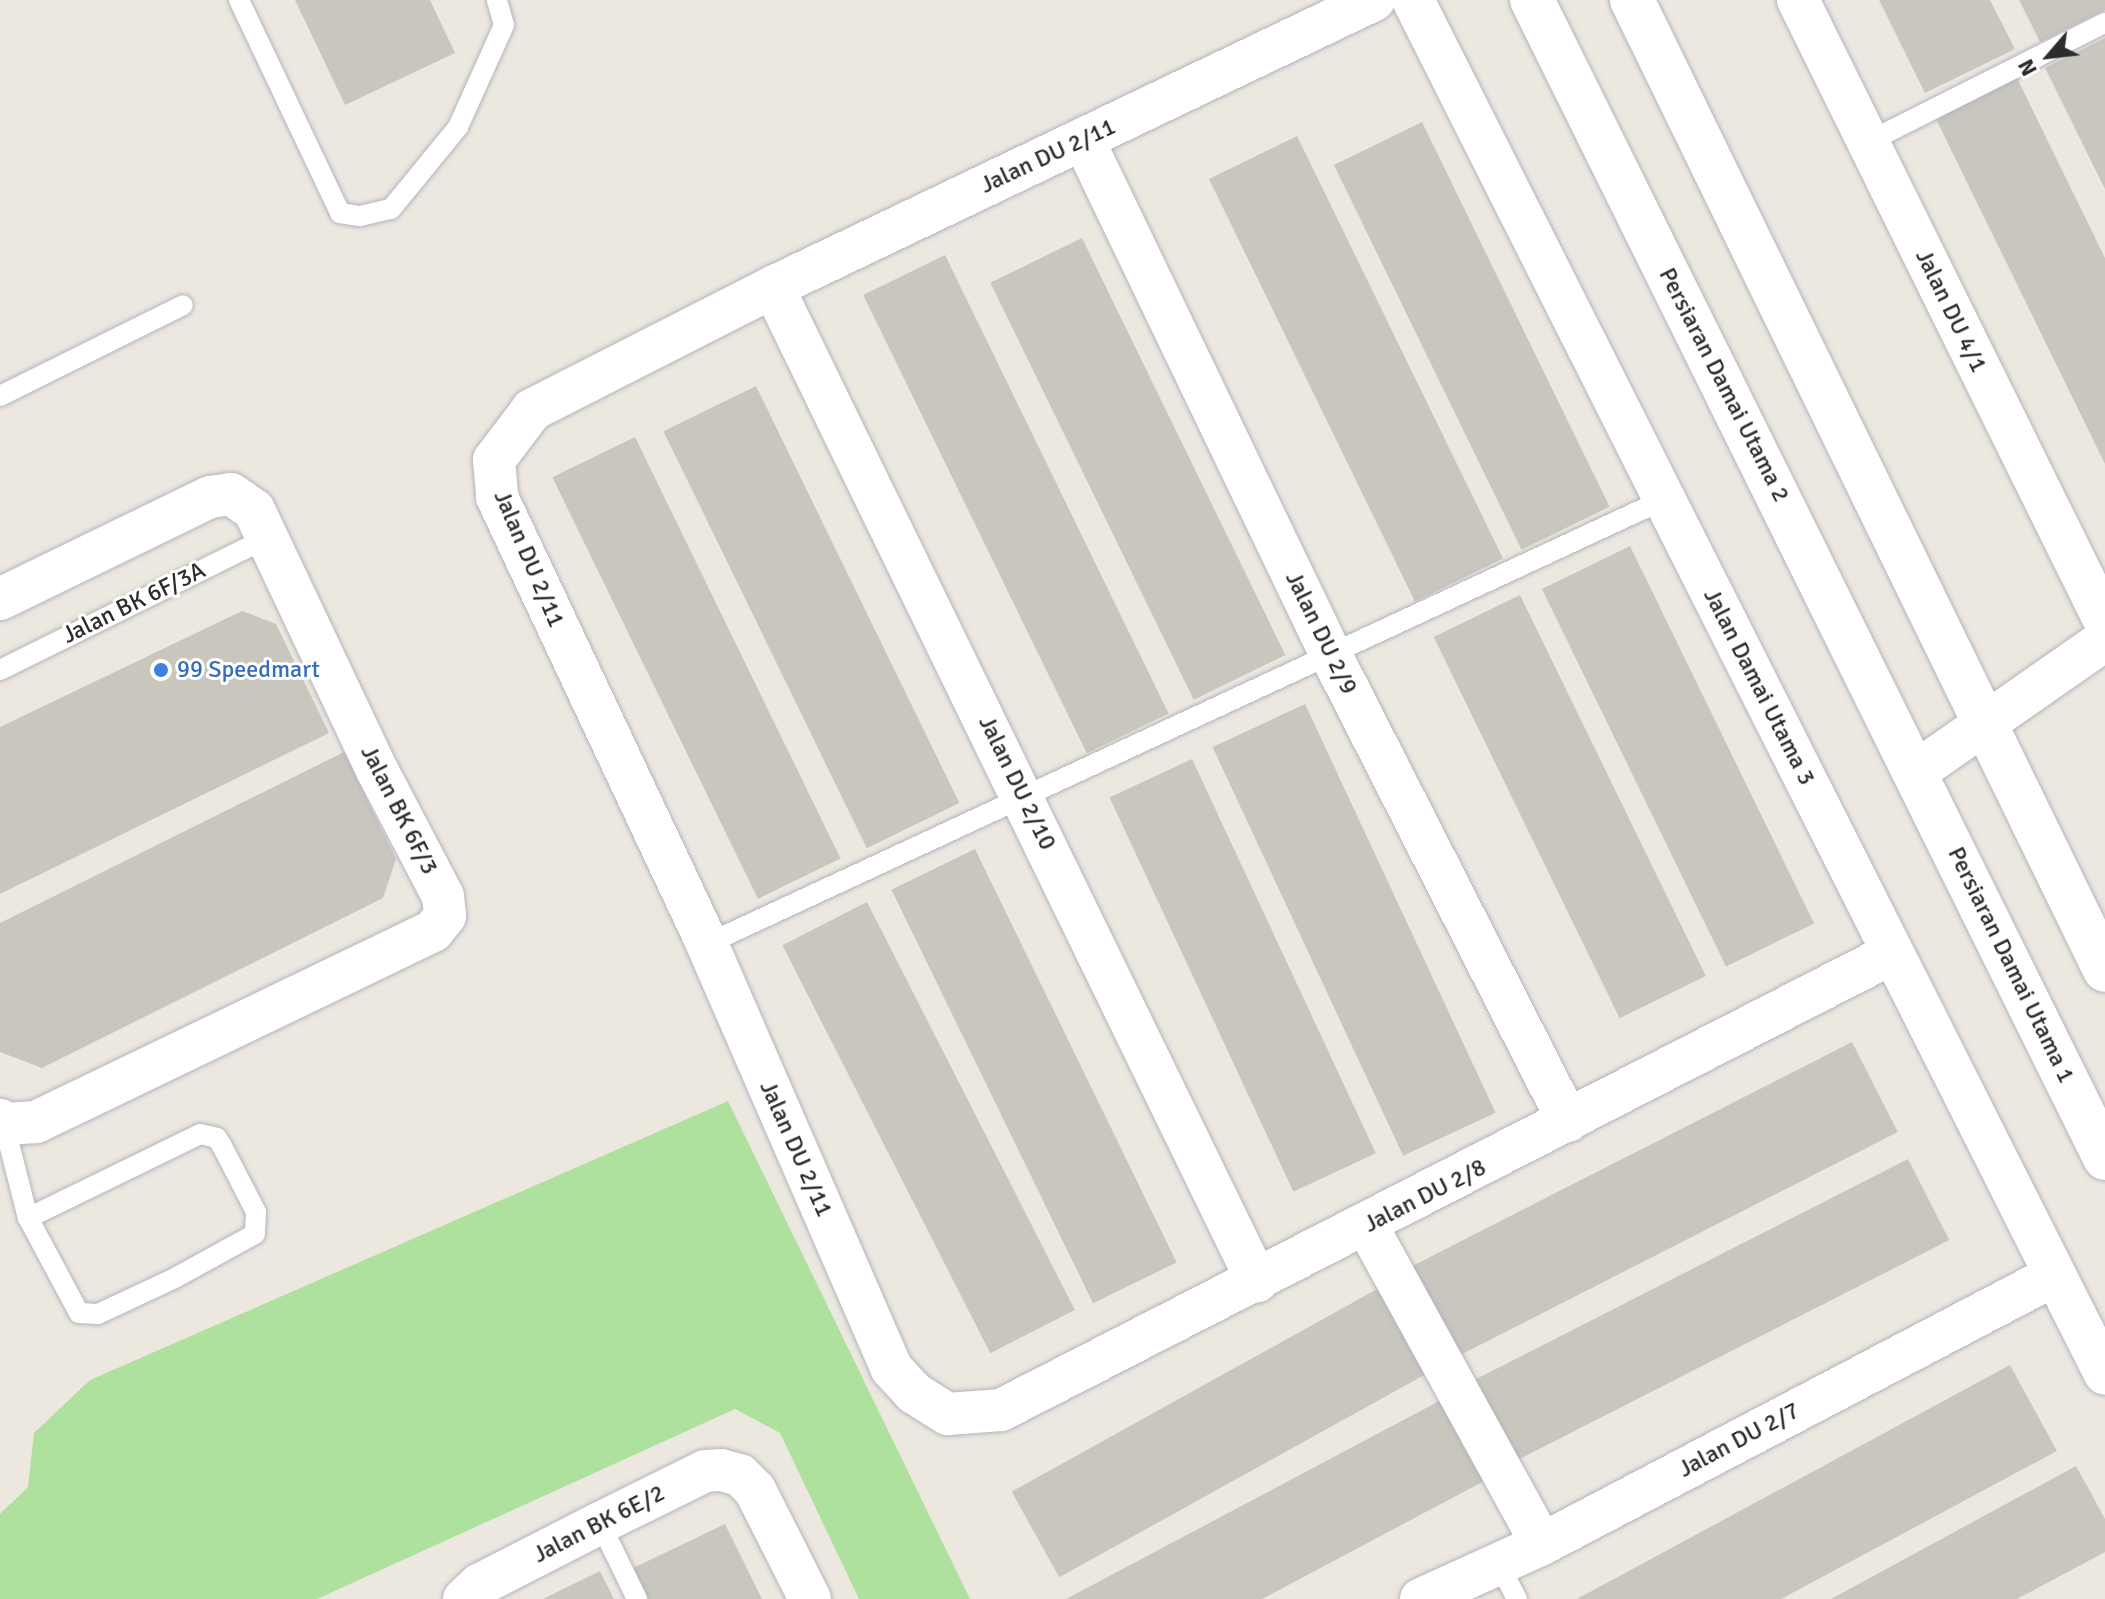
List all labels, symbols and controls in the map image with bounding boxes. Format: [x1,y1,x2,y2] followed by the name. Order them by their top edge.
[2009,16,2089,96] north arrow
[2012,54,2043,81] text: N
[976,112,1120,200] street label: Jalan DU 2/11
[1909,245,1993,377] street label: Jalan DU 4/1
[1652,263,1796,507] street label: Persiaran Damai Utama 2
[487,486,571,632] street label: Jalan DU 2/11
[58,556,210,650] street label: Jalan BK 6F/3A
[1279,567,1363,699] street label: Jalan DU 2/9
[1697,584,1821,790] street label: Jalan Damai Utama 3
[177,656,320,684] place label: 99 Speedmart
[152,661,170,679] marker: 99 Speedmart
[972,711,1062,855] street label: Jalan DU 2/10
[354,741,444,879] street label: Jalan BK 6F/3
[1941,842,2081,1088] street label: Persiaran Damai Utama 1
[753,1077,839,1221] street label: Jalan DU 2/11
[1359,1153,1491,1239] street label: Jalan DU 2/8
[1674,1396,1804,1484] street label: Jalan DU 2/7
[528,1479,670,1569] street label: Jalan BK 6E/2

